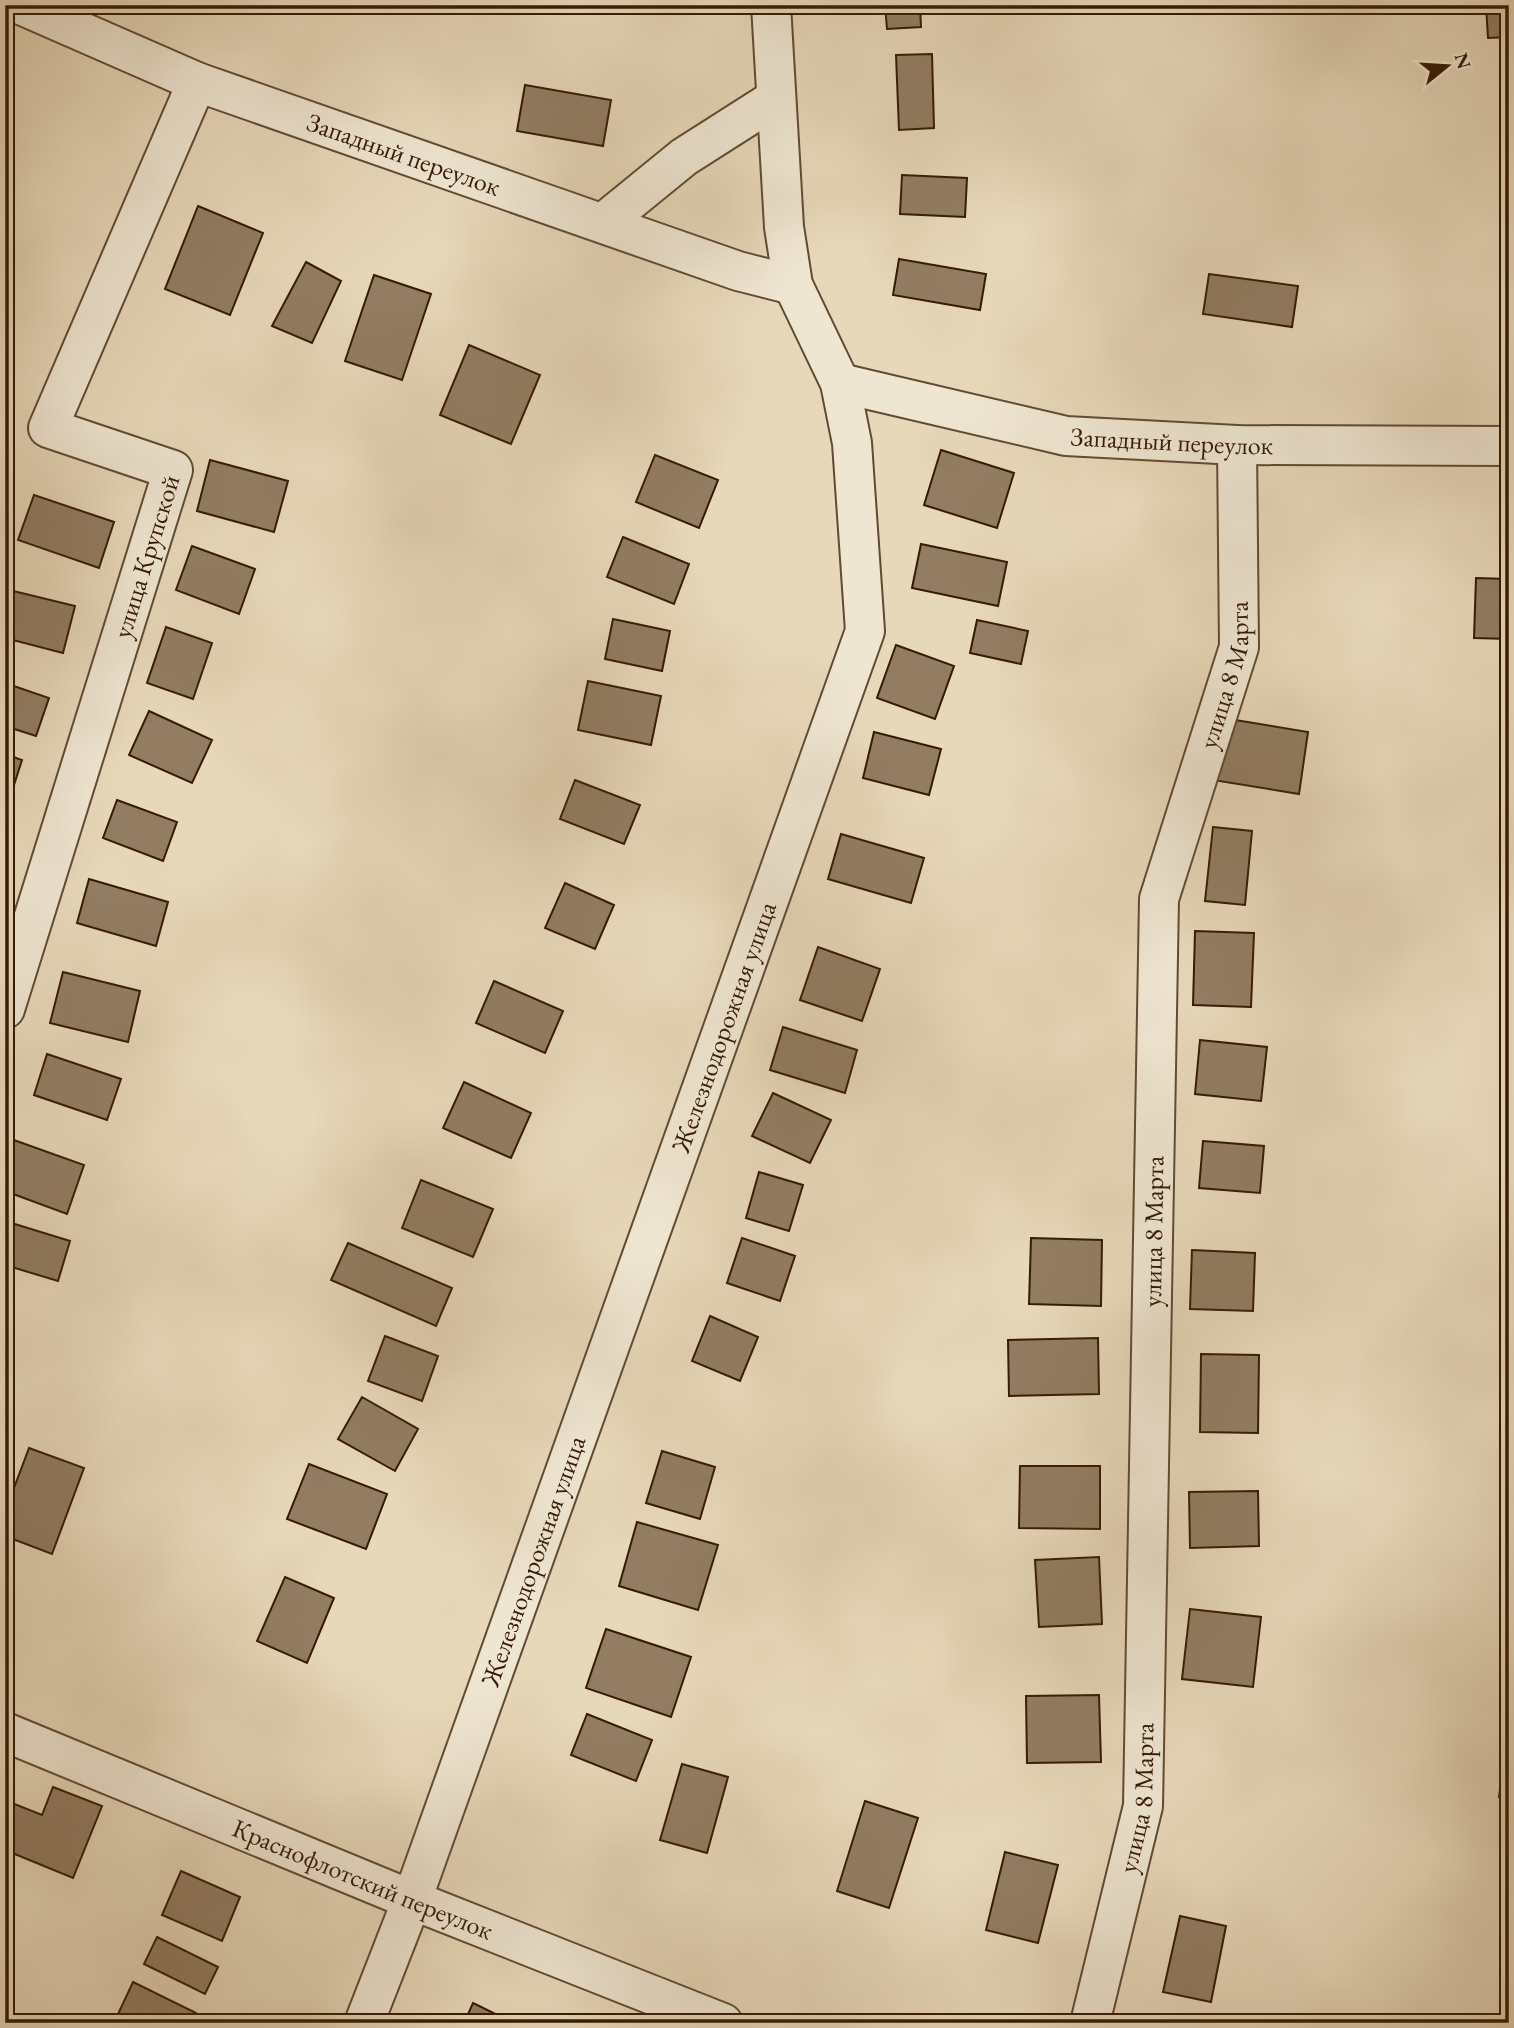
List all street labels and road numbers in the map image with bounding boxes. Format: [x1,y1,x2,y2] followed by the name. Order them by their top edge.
[302,105,505,204] street label: Западный переулок
[1070,419,1274,462] street label: Западный переулок
[105,470,188,642] street label: улица Крупской
[1191,600,1256,753] street label: улица 8 Марта
[663,897,784,1158] street label: Железнодорожная улица
[1135,1155,1171,1307] street label: улица 8 Марта
[472,1430,594,1692] street label: Железнодорожная улица
[1110,1722,1161,1876] street label: улица 8 Марта
[227,1811,499,1948] street label: Краснофлотский переулок

